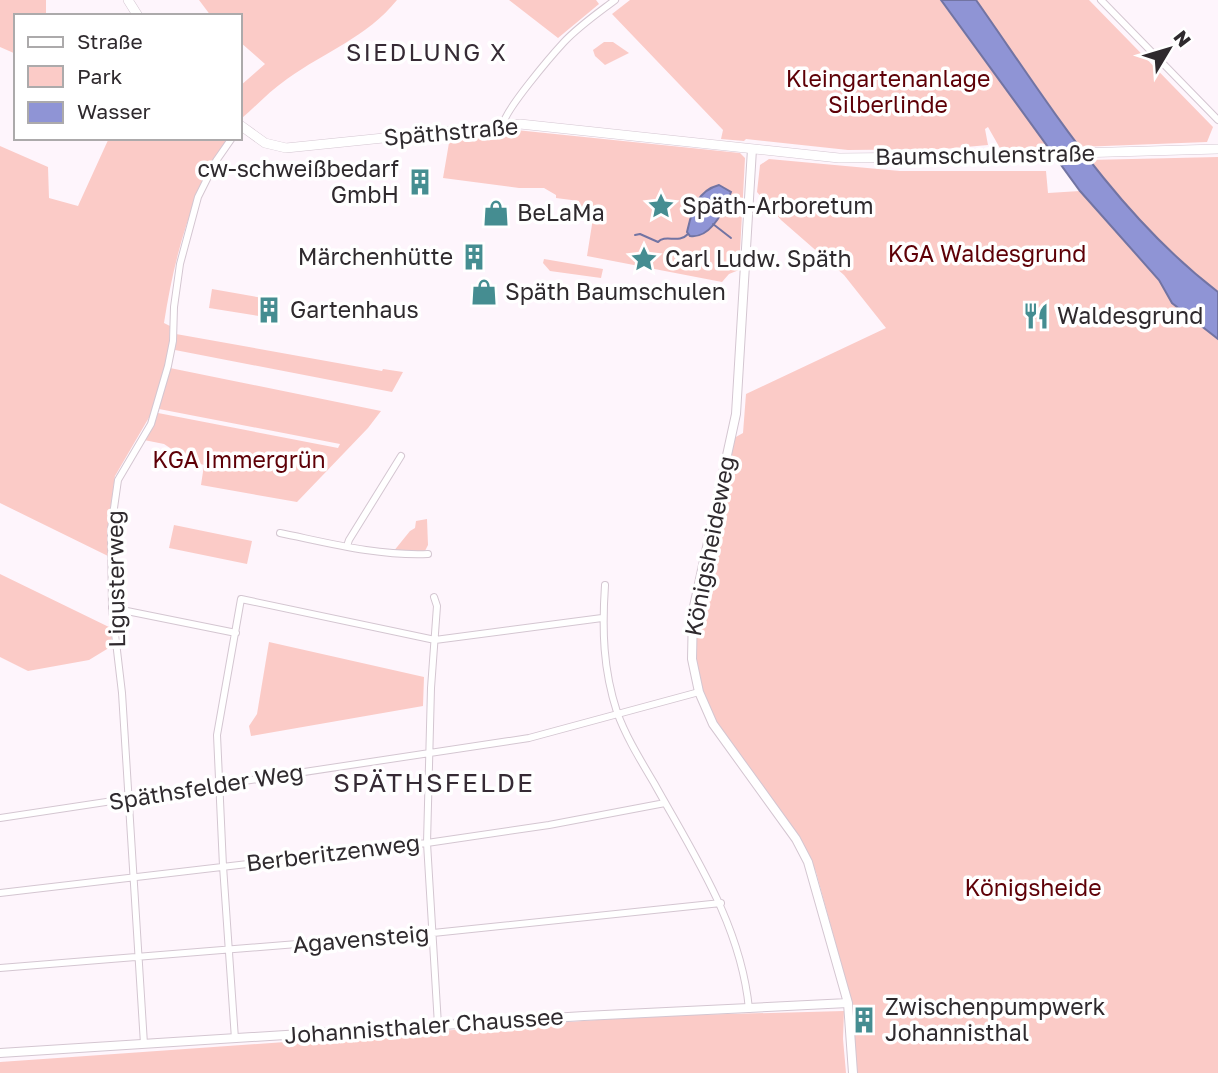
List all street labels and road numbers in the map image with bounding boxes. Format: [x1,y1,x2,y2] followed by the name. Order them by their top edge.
[383,111,519,151] street label: Späthstraße
[875,138,1095,170] street label: Baumschulenstraße
[678,453,740,638] street label: Königsheideweg
[100,510,130,648] street label: Ligusterweg
[107,757,305,815] street label: Späthsfelder Weg
[244,827,421,877] street label: Berberitzenweg
[292,918,430,958] street label: Agavensteig
[283,1001,564,1049] street label: Johannisthaler Chaussee

